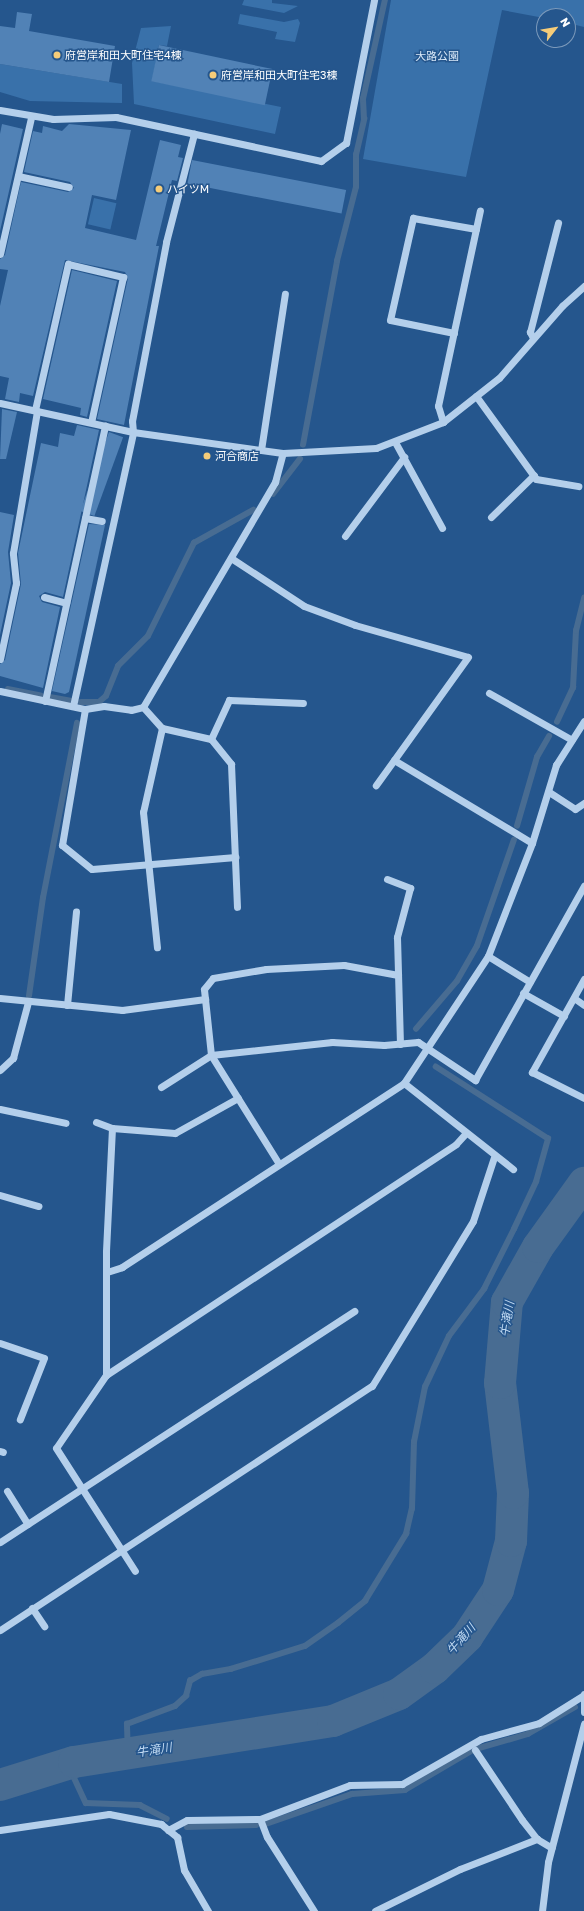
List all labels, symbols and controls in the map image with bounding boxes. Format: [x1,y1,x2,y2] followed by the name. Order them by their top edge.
[536,8,576,48] north arrow
[558,15,574,29] text: N
[65,48,182,62] place label: 府営岸和田大町住宅4棟
[415,49,459,63] park label: 大路公園
[52,50,62,60] marker: 府営岸和田大町住宅4棟
[221,68,337,82] place label: 府営岸和田大町住宅3棟
[208,70,218,80] marker: 府営岸和田大町住宅3棟
[167,182,209,196] place label: ハイツM
[154,184,164,194] marker: ハイツM
[215,449,259,463] place label: 河合商店
[202,451,212,461] marker: 河合商店
[497,1300,517,1338] water label: 牛滝川
[444,1621,478,1657] water label: 牛滝川
[135,1740,173,1760] water label: 牛滝川

